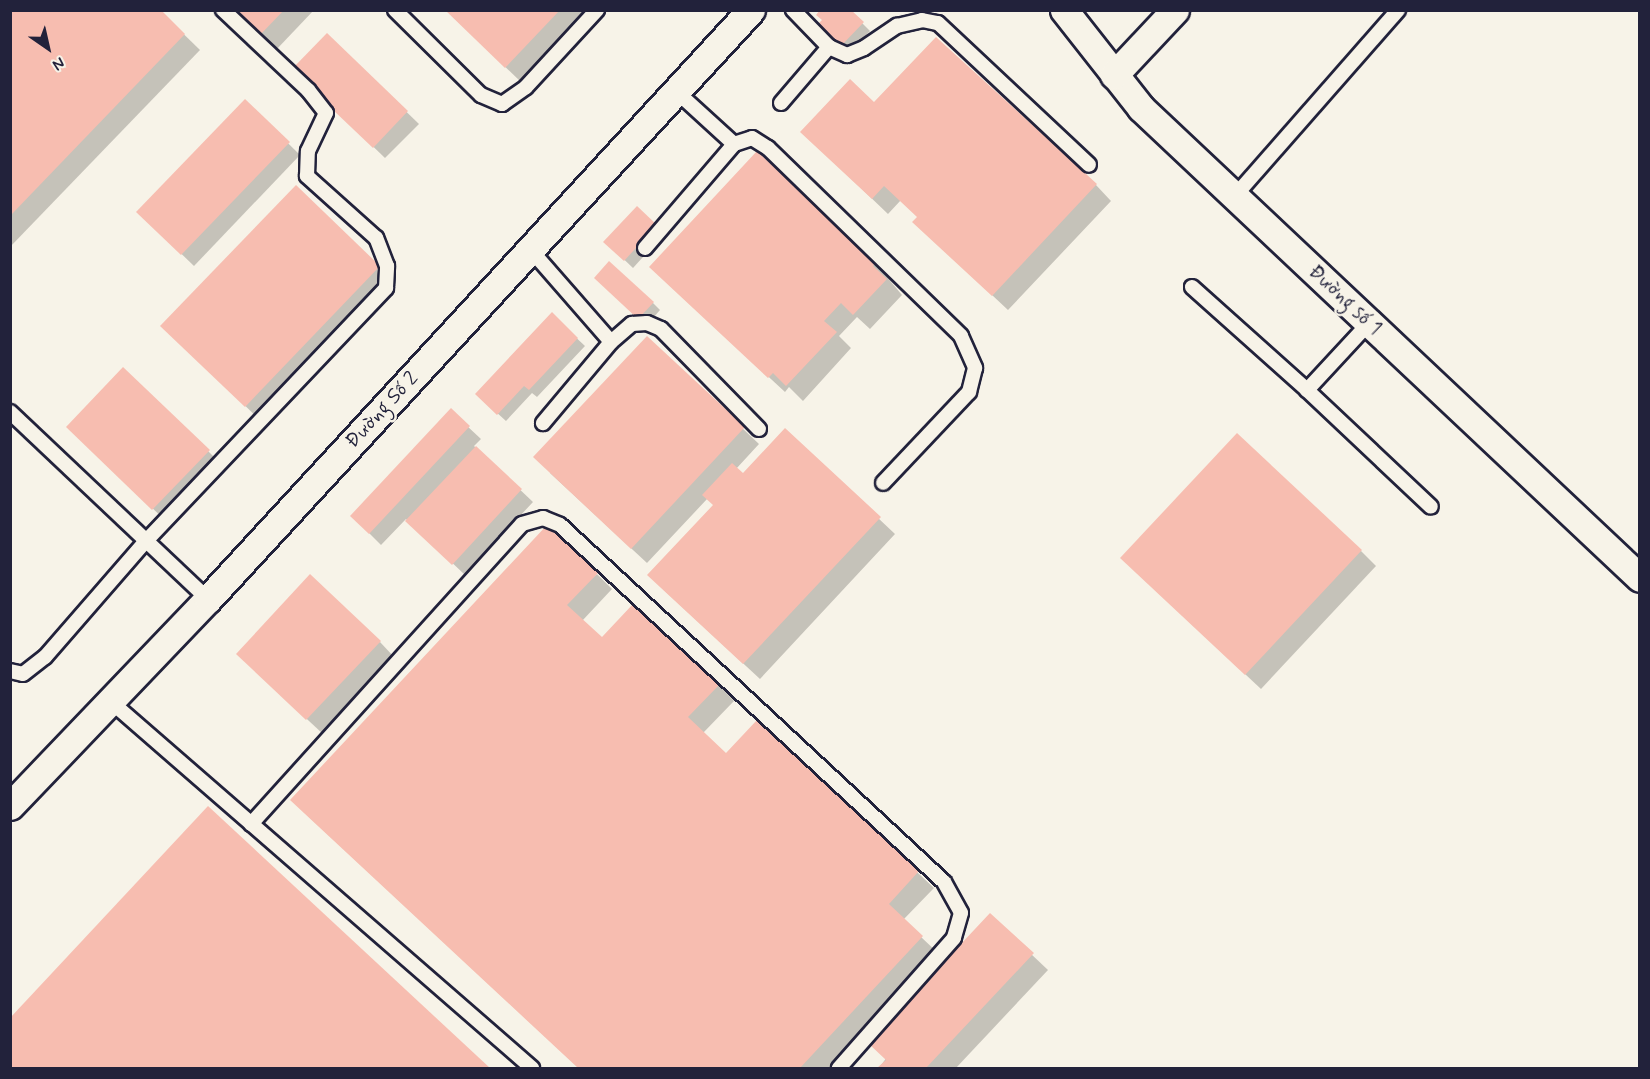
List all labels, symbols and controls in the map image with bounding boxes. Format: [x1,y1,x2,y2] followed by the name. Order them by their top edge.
[18,18,78,78] north arrow
[48,52,69,75] text: N
[1303,260,1387,340] street label: Đường số 1
[341,367,423,453] street label: Đường Số 2

